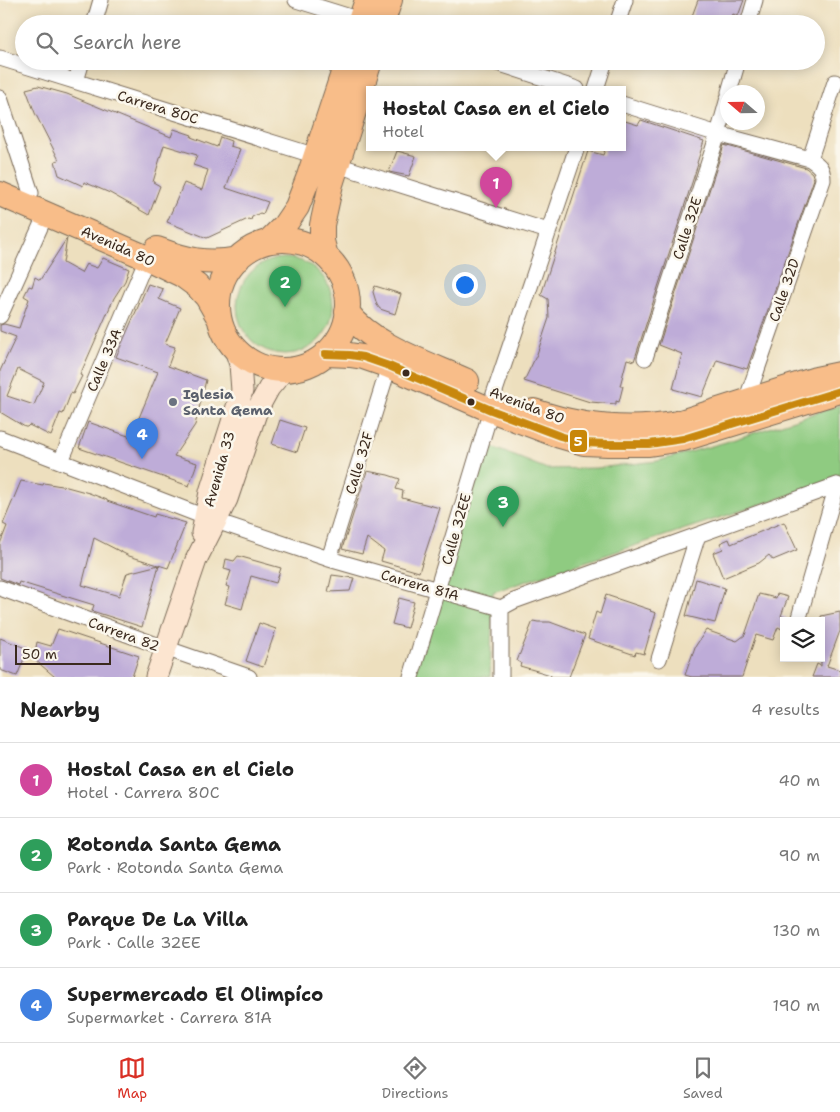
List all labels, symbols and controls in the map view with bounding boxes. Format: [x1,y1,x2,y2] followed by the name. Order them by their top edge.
[15,15,825,70] search box
[33,29,61,57] icon: search
[73,30,182,55] text: Search here
[720,85,765,130] north arrow
[115,86,201,128] street label: Carrera 80C
[366,86,626,151] popup
[382,96,610,121] text: Hostal Casa en el Cielo
[382,121,424,142] text: Hotel
[480,167,512,208] pin: 1
[668,194,706,262] street label: Calle 32E
[78,222,158,270] street label: Avenida 80
[765,256,803,324] street label: Calle 32D
[269,266,301,307] pin: 2
[452,272,478,298] your location
[83,326,125,394] street label: Calle 33A
[401,368,411,378] unlabelled marker
[487,382,567,428] street label: Avenida 80
[183,385,273,419] place label: Iglesia Santa Gema
[167,396,179,408] marker: Iglesia Santa Gema
[466,397,476,407] unlabelled marker
[126,418,158,459] pin: 4
[200,429,238,509] street label: Avenida 33
[569,429,588,453] line badge: 5
[341,430,377,496] street label: Calle 32F
[574,432,583,450] text: 5
[487,486,519,527] pin: 3
[437,491,475,567] street label: Calle 32EE
[379,565,461,605] street label: Carrera 81A
[86,613,162,655] street label: Carrera 82
[780,617,825,662] map controls
[780,617,825,662] button: layers
[15,642,111,665] scale bar
[22,645,57,663] text: 50 m
[20,696,100,724] text: Nearby
[751,699,820,720] text: 4 results
[67,757,294,782] text: Hostal Casa en el Cielo
[32,770,40,791] text: 1
[778,770,820,791] text: 40 m
[67,782,219,803] text: Hotel · Carrera 80C
[67,832,281,857] text: Rotonda Santa Gema
[30,845,42,866] text: 2
[779,845,820,866] text: 90 m
[67,857,283,878] text: Park · Rotonda Santa Gema
[67,907,248,932] text: Parque De La Villa
[30,920,42,941] text: 3
[773,920,820,941] text: 130 m
[67,932,201,953] text: Park · Calle 32EE
[67,982,323,1007] text: Supermercado El Olimpíco
[30,995,42,1016] text: 4
[773,995,820,1016] text: 190 m
[67,1007,272,1028] text: Supermarket · Carrera 81A
[117,1054,147,1102] tab: Map
[382,1054,449,1102] tab: Directions
[683,1054,723,1102] tab: Saved

